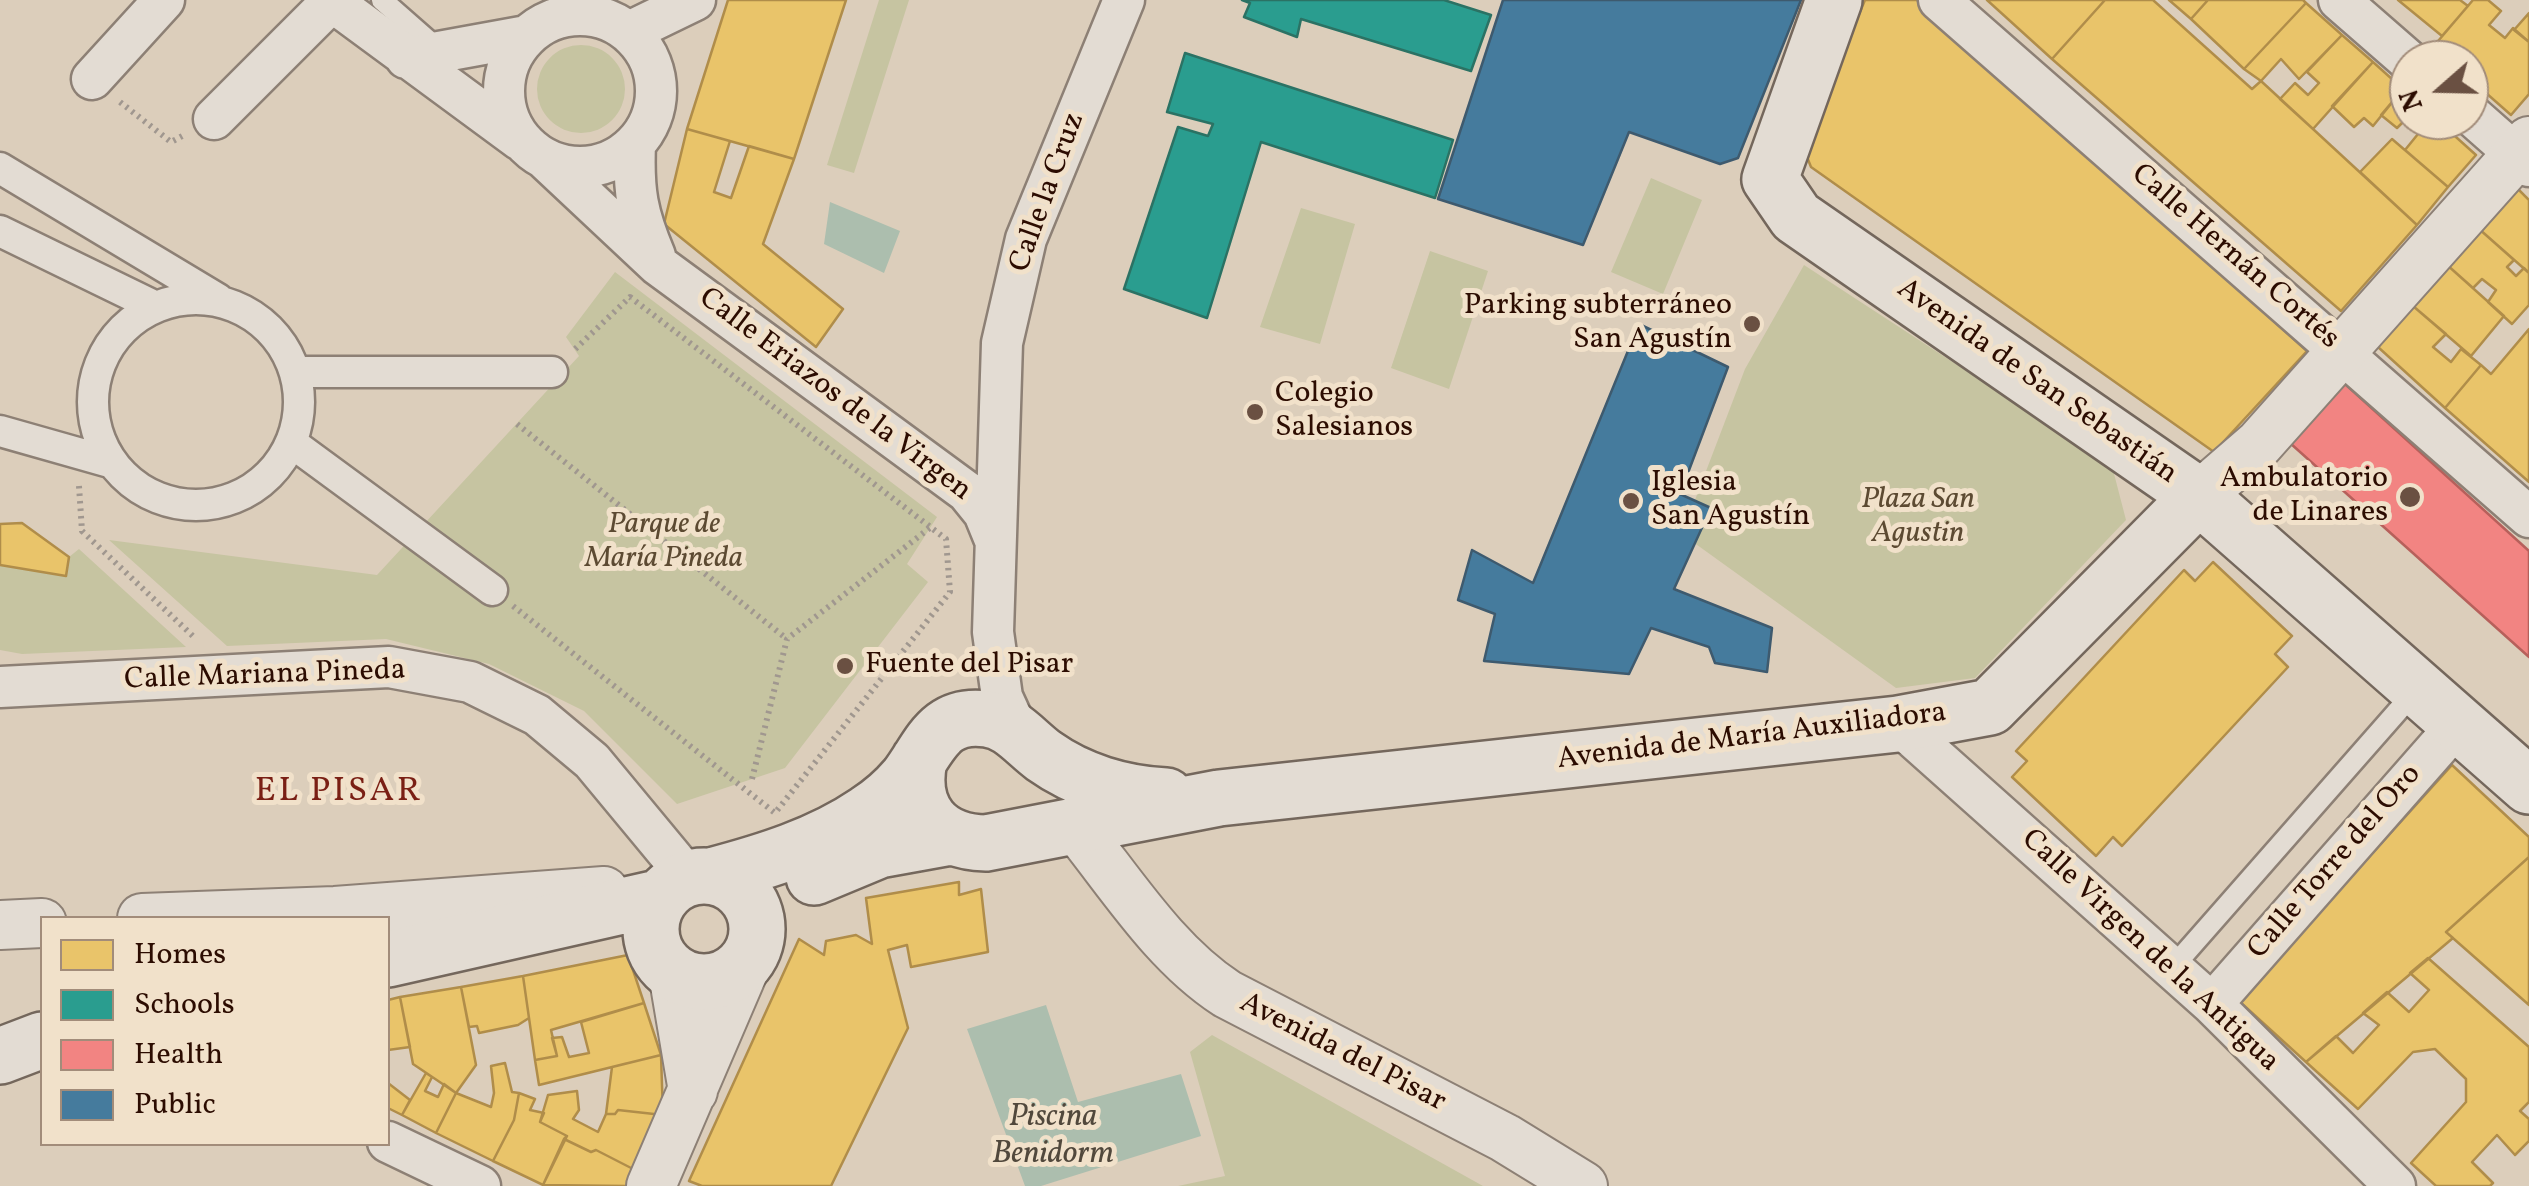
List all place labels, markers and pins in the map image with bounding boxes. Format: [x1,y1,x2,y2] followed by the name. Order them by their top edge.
[1464,289,1732,360] place label: Parking subterráneo San Agustín
[1741,313,1763,335] marker: Parking subterráneo San Agustín
[1275,377,1413,448] place label: Colegio Salesianos
[1244,401,1266,423] marker: Colegio Salesianos
[2220,462,2388,532] place label: Ambulatorio de Linares
[1651,466,1810,536] place label: Iglesia San Agustín
[2397,484,2423,510] marker: Ambulatorio de Linares
[1620,490,1642,512] marker: Iglesia San Agustín
[865,648,1073,684] place label: Fuente del Pisar
[834,655,856,677] marker: Fuente del Pisar

